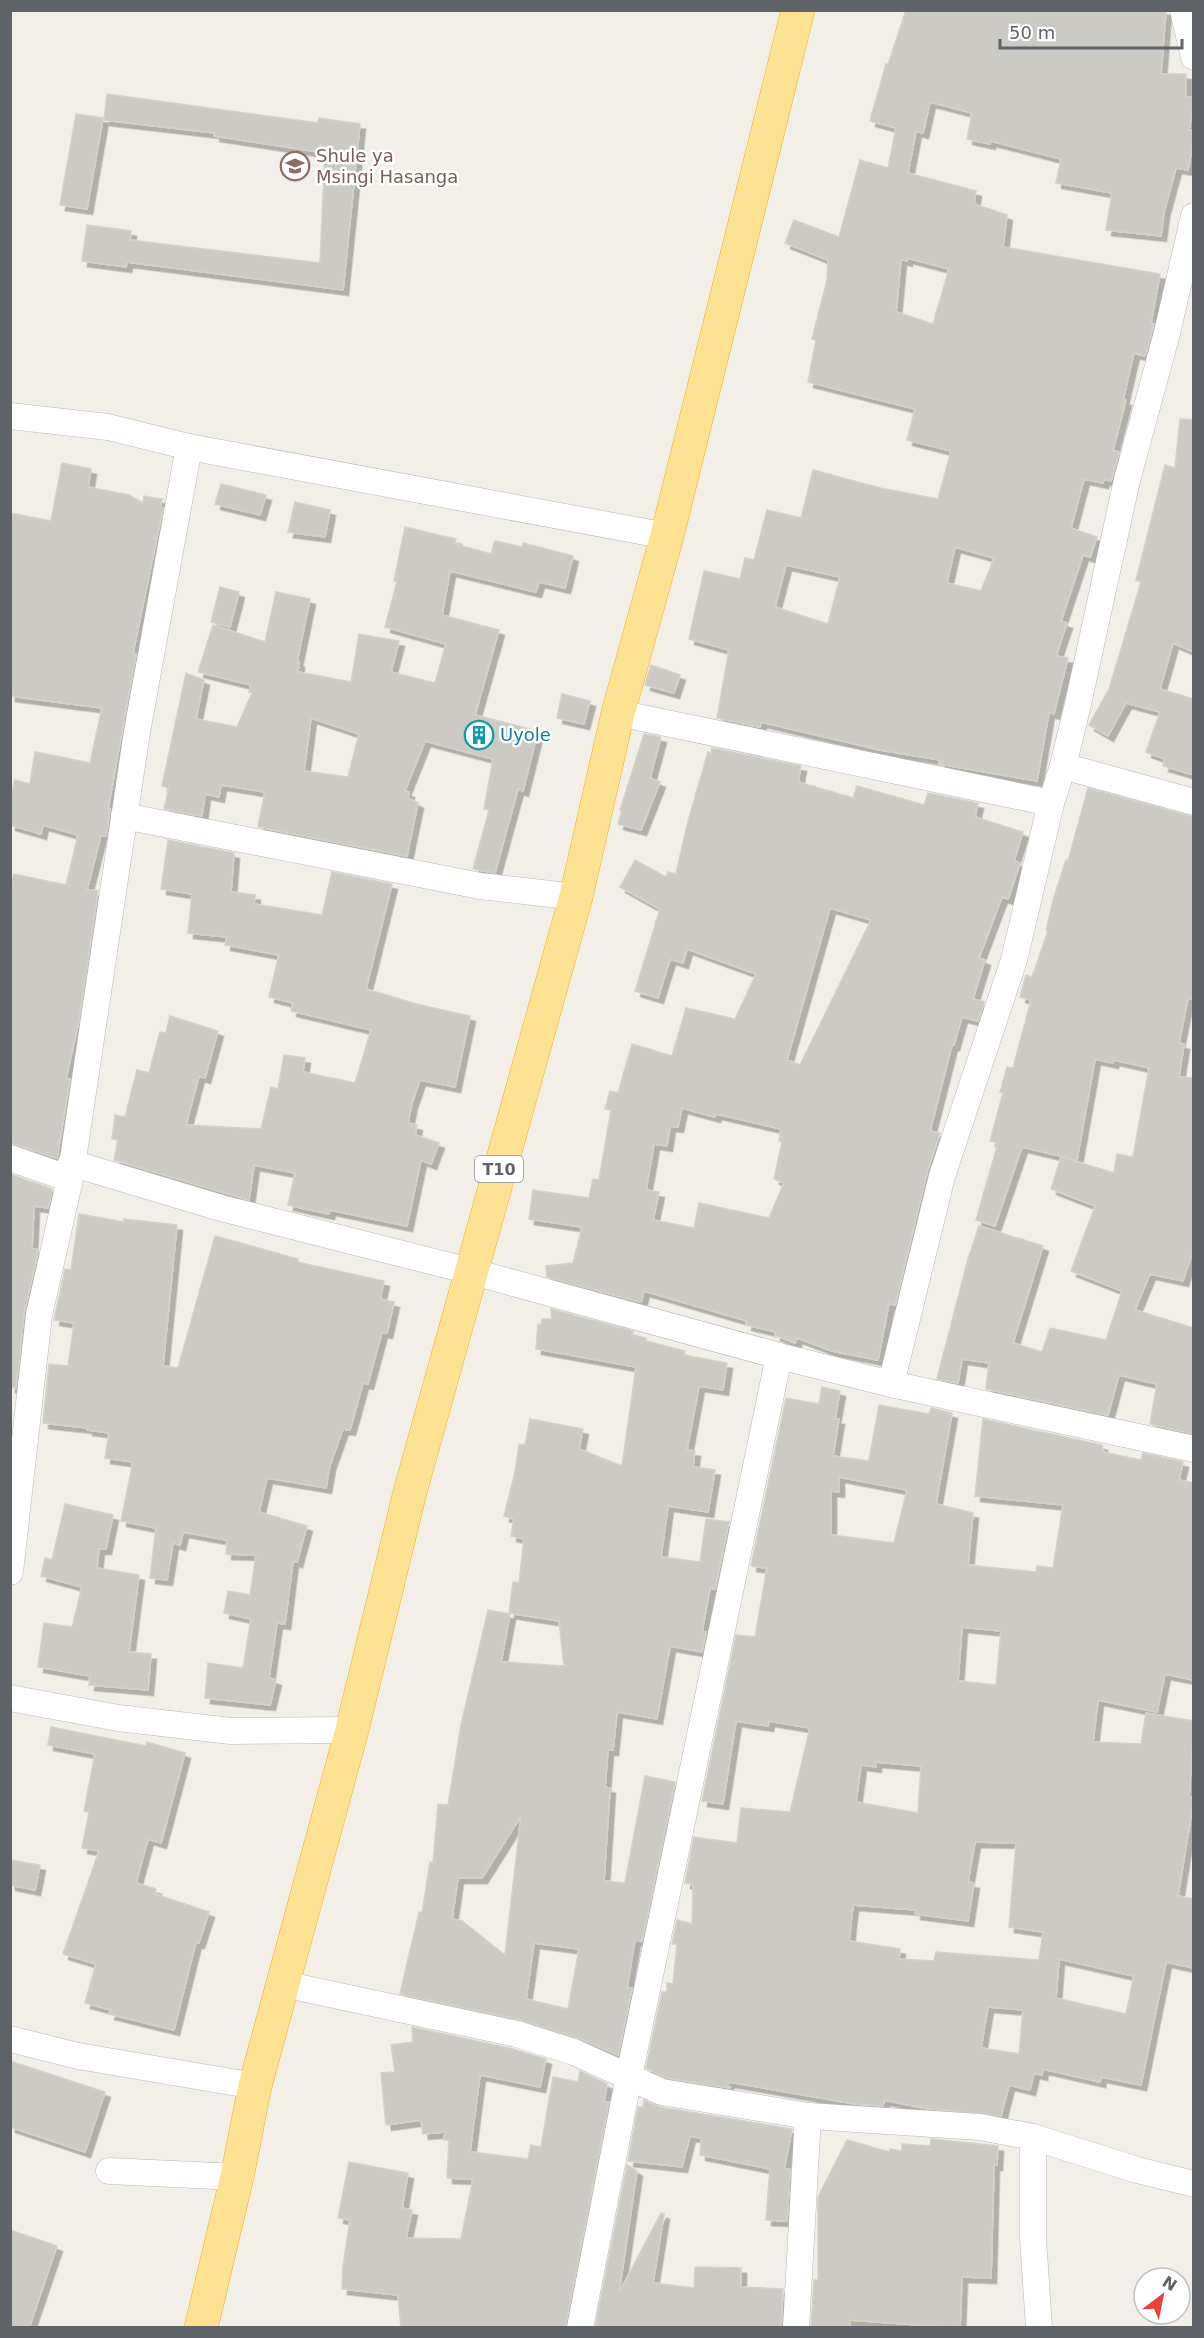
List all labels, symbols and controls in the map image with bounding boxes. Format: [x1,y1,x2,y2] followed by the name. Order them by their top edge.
[1000,12,1182,50] scale bar
[1009,22,1055,43] text: 50 m
[316,145,458,187] place label: Shule ya Msingi Hasanga
[279,150,311,182] school or university icon: Shule ya Msingi Hasanga
[463,719,495,751] building icon: Uyole
[500,724,551,745] place label: Uyole
[475,1156,523,1182] road number: T10
[1132,2266,1192,2326] north arrow
[1159,2272,1180,2295] text: N

